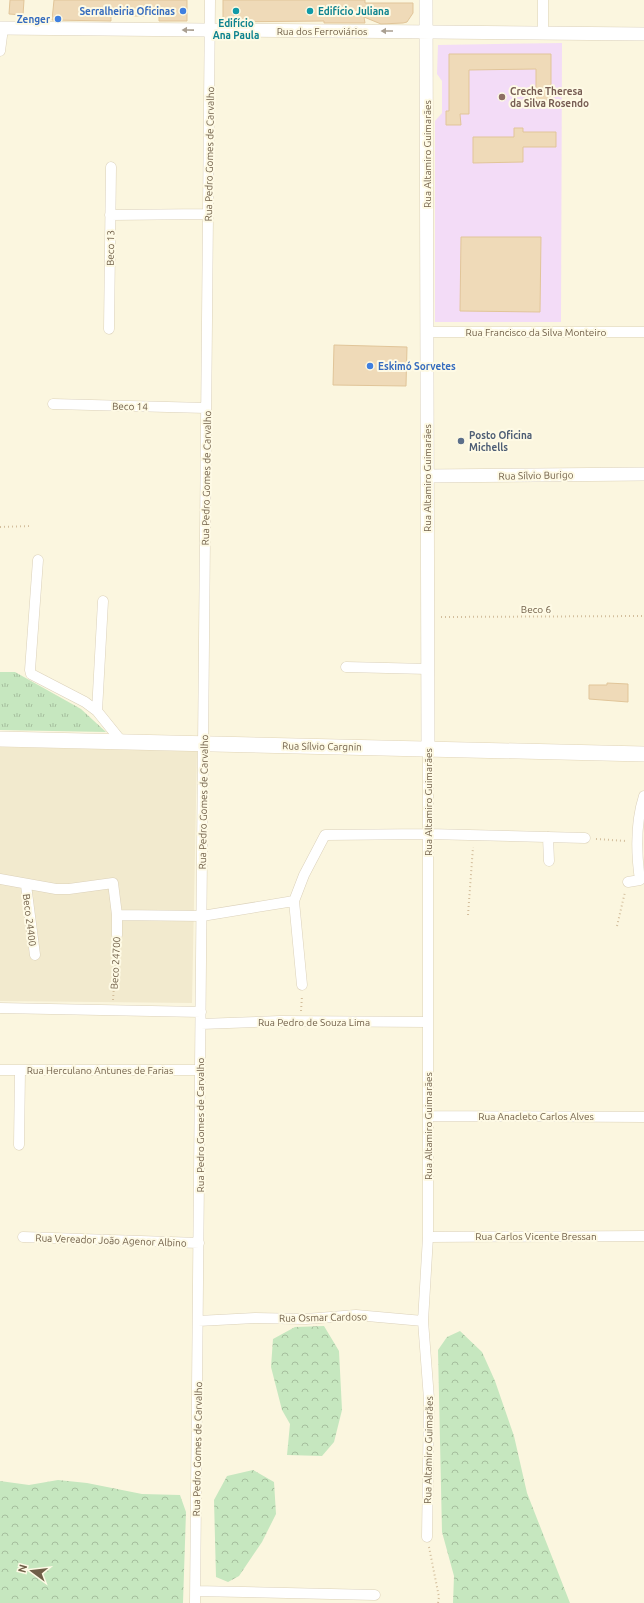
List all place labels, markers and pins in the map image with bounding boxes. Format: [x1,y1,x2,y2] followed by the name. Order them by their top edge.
[318,5,389,17] place label: Edifício Juliana
[79,6,175,17] place label: Serralheiria Oficinas
[178,6,188,16] marker: Serralheiria Oficinas
[231,6,241,16] marker: Edifício Ana Paula
[305,6,315,16] marker: Edifício Juliana
[17,14,51,25] place label: Zenger
[53,14,63,24] marker: Zenger
[213,17,259,41] place label: Edifício Ana Paula
[510,86,589,109] place label: Creche Theresa da Silva Rosendo
[497,92,507,102] marker: Creche Theresa da Silva Rosendo
[365,361,375,371] marker: Eskimó Sorvetes
[378,361,456,372] place label: Eskimó Sorvetes
[469,430,532,453] place label: Posto Oficina Michells
[456,436,466,446] marker: Posto Oficina Michells

